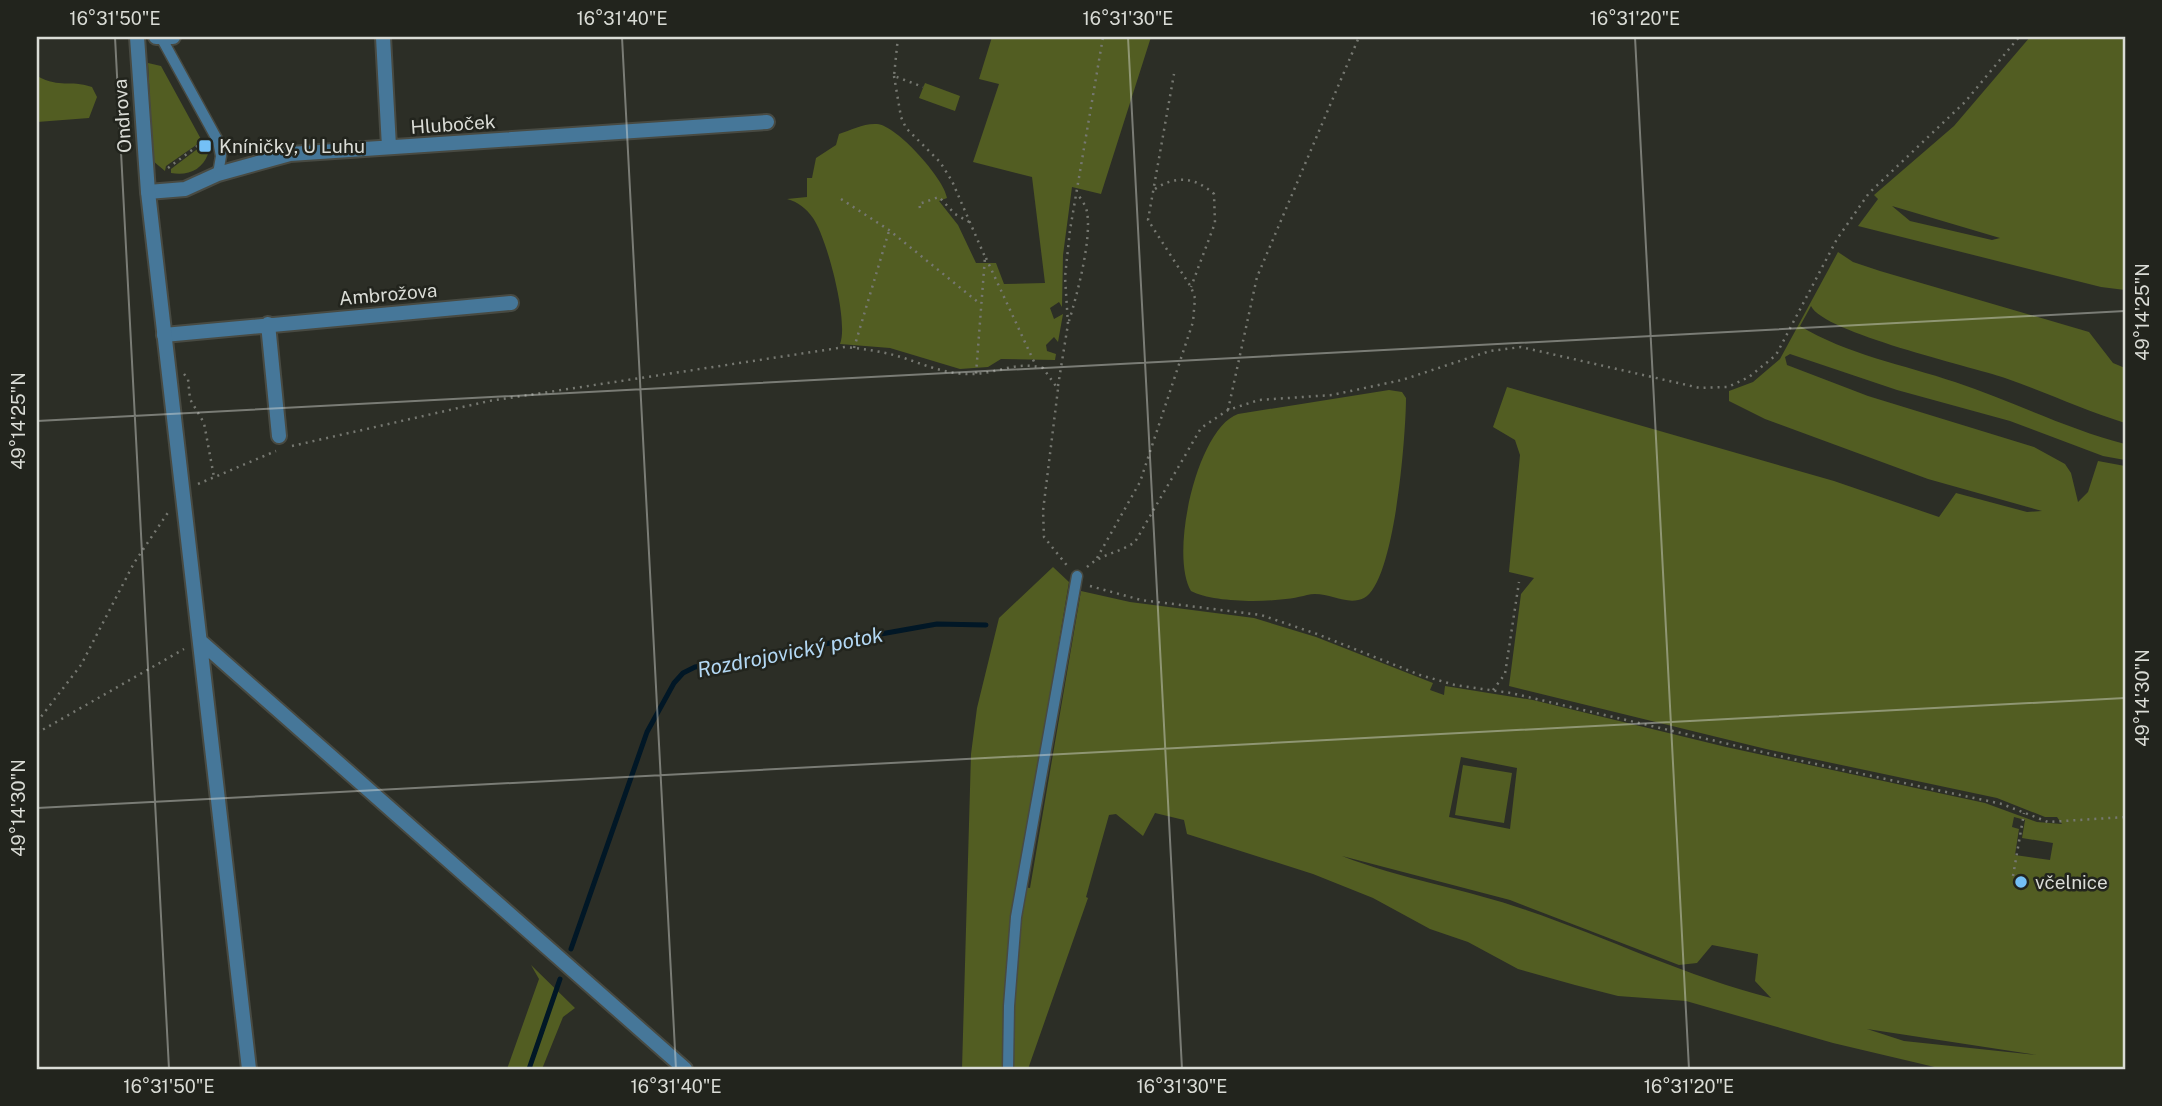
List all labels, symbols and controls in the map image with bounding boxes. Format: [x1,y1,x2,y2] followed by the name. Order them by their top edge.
[69,8,161,29] text: 16°31'50"E
[576,8,668,29] text: 16°31'40"E
[1082,8,1174,29] text: 16°31'30"E
[1590,8,1680,29] text: 16°31'20"E
[108,78,136,154] street label: Ondrova
[410,110,496,138] street label: Hluboček
[219,135,365,157] place label: Kníničky, U Luhu
[197,138,213,154] marker: Kníničky, U Luhu
[2132,263,2153,361] text: 49°14'25"N
[338,279,438,309] street label: Ambrožova
[8,372,29,470] text: 49°14'25"N
[695,622,886,682] water label: Rozdrojovický potok
[2132,649,2153,747] text: 49°14'30"N
[8,759,29,857] text: 49°14'30"N
[2035,871,2108,893] place label: včelnice
[2013,874,2029,890] marker: včelnice
[123,1076,215,1097] text: 16°31'50"E
[630,1076,722,1097] text: 16°31'40"E
[1136,1076,1228,1097] text: 16°31'30"E
[1644,1076,1734,1097] text: 16°31'20"E

